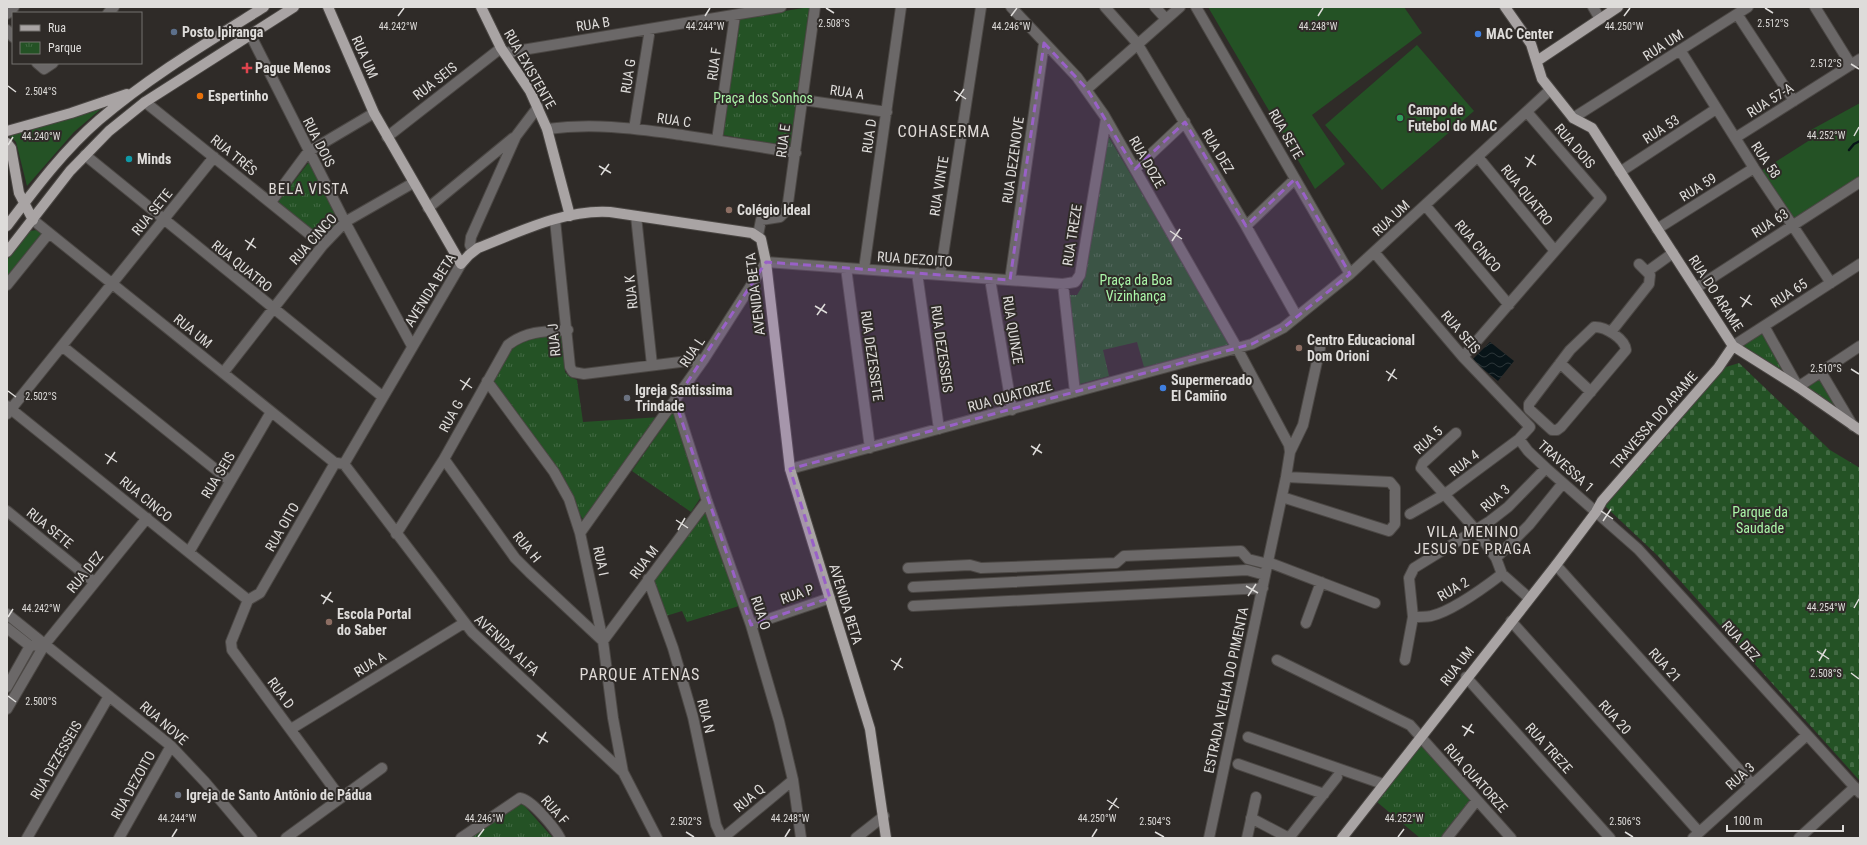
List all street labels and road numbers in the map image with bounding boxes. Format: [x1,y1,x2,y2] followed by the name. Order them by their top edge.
[575,13,611,35] street label: RUA B
[1640,26,1686,64] street label: RUA UM
[501,27,559,111] street label: RUA EXISTENTE
[349,33,381,81] street label: RUA UM
[704,46,724,82] street label: RUA F
[617,58,639,94] street label: RUA G
[410,59,460,103] street label: RUA SEIS
[1744,79,1796,121] street label: RUA 57-A
[829,82,865,102] street label: RUA A
[1265,106,1307,162] street label: RUA SETE
[656,110,692,130] street label: RUA C
[1640,111,1682,147] street label: RUA 53
[300,114,338,170] street label: RUA DOIS
[999,116,1027,204] street label: RUA DEZENOVE
[859,118,879,154] street label: RUA D
[1551,121,1599,171] street label: RUA DOIS
[773,123,793,159] street label: RUA E
[1199,126,1237,176] street label: RUA DEZ
[208,131,261,179] street label: RUA TRÊS
[1126,133,1168,191] street label: RUA DOZE
[1748,139,1784,181] street label: RUA 58
[926,155,952,217] street label: RUA VINTE
[1498,162,1556,228] street label: RUA QUATRO
[1677,170,1719,204] street label: RUA 59
[128,186,176,238] street label: RUA SETE
[1369,197,1413,239] street label: RUA UM
[1059,203,1085,267] street label: RUA TREZE
[1749,205,1791,241] street label: RUA 63
[286,210,340,268] street label: RUA CINCO
[1452,217,1504,275] street label: RUA CINCO
[209,237,275,295] street label: RUA QUATRO
[877,248,953,270] street label: RUA DEZOITO
[401,251,459,329] street label: AVENIDA BETA
[742,252,768,336] street label: AVENIDA BETA
[1686,252,1746,334] street label: RUA DO ARAME
[621,274,641,310] street label: RUA K
[1768,275,1810,311] street label: RUA 65
[1000,295,1026,365] street label: RUA QUINZE
[928,304,956,394] street label: RUA DEZESSEIS
[1438,307,1484,357] street label: RUA SEIS
[858,310,886,402] street label: RUA DEZESSETE
[171,311,215,351] street label: RUA UM
[545,323,563,357] street label: RUA J
[676,334,708,370] street label: RUA L
[1607,368,1701,472] street label: TRAVESSA DO ARAME
[966,377,1054,415] street label: RUA QUATORZE
[436,397,466,435] street label: RUA G
[1410,423,1446,457] street label: RUA 5
[1535,437,1597,495] street label: TRAVESSA 1
[1446,447,1482,479] street label: RUA 4
[198,449,238,501] street label: RUA SEIS
[117,473,175,525] street label: RUA CINCO
[1477,481,1513,515] street label: RUA 3
[262,500,302,554] street label: RUA OITO
[24,504,76,552] street label: RUA SETE
[510,528,544,566] street label: RUA H
[626,542,662,582] street label: RUA M
[590,545,612,577] street label: RUA I
[63,548,107,596] street label: RUA DEZ
[826,562,866,646] street label: AVENIDA BETA
[1435,574,1472,604] street label: RUA 2
[778,581,816,607] street label: RUA P
[748,594,774,632] street label: RUA O
[1201,605,1251,775] street label: ESTRADA VELHA DO PIMENTA
[472,611,542,679] street label: AVENIDA ALFA
[1719,618,1763,664] street label: RUA DEZ
[1437,643,1477,689] street label: RUA UM
[1646,645,1684,685] street label: RUA 21
[351,648,389,680] street label: RUA A
[264,674,298,712] street label: RUA D
[694,697,718,735] street label: RUA N
[1596,697,1634,737] street label: RUA 20
[137,698,191,748] street label: RUA NOVE
[27,718,85,802] street label: RUA DEZESSEIS
[1522,720,1576,776] street label: RUA TREZE
[1441,740,1511,816] street label: RUA QUATORZE
[108,748,158,822] street label: RUA DEZOITO
[1722,759,1758,793] street label: RUA 3
[731,781,767,815] street label: RUA Q
[538,792,572,828] street label: RUA F

